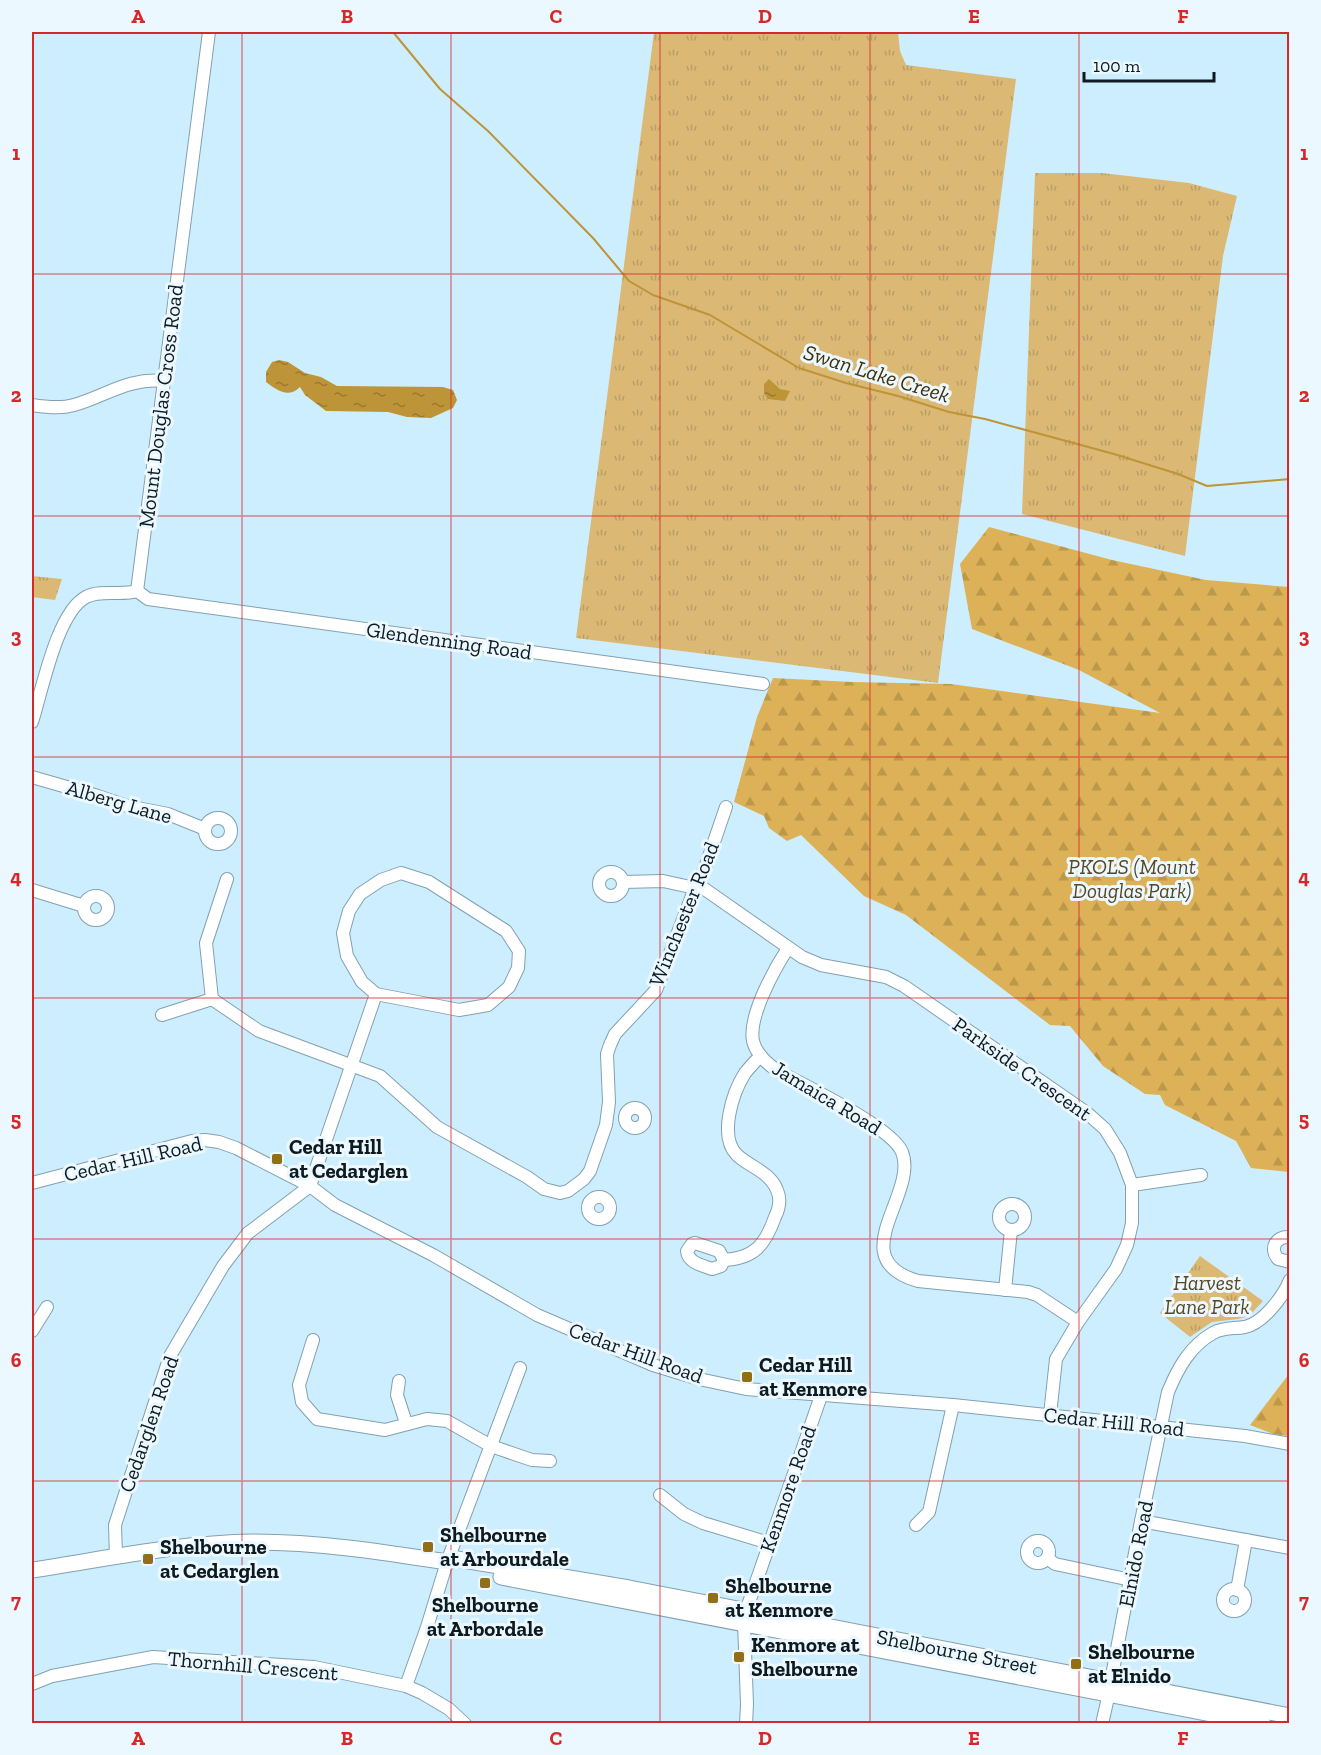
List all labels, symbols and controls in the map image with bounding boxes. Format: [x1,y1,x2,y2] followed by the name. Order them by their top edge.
[131,4,145,28] text: A
[341,4,353,28] text: B
[550,4,563,28] text: C
[758,4,772,28] text: D
[968,4,980,28] text: E
[1177,4,1189,28] text: F
[1084,45,1214,83] scale bar
[1093,55,1141,77] text: 100 m
[12,141,20,165] text: 1
[1300,141,1308,165] text: 1
[133,282,188,529] street label: Mount Douglas Cross Road
[801,338,953,409] water label: Swan Lake Creek
[11,383,22,407] text: 2
[1299,383,1310,407] text: 2
[365,617,534,665] street label: Glendenning Road
[11,624,22,648] text: 3
[1299,624,1310,648] text: 3
[63,774,175,829] street label: Alberg Lane
[643,837,724,990] street label: Winchester Road
[1068,854,1196,903] park label: PKOLS (Mount Douglas Park)
[10,865,22,889] text: 4
[1298,865,1310,889] text: 4
[948,1011,1097,1126] street label: Parkside Crescent
[768,1055,887,1140] street label: Jamaica Road
[11,1107,21,1131] text: 5
[1299,1107,1309,1131] text: 5
[61,1130,205,1187] street label: Cedar Hill Road
[289,1134,408,1183] place label: Cedar Hill at Cedarglen
[270,1152,284,1166] marker: Cedar Hill at Cedarglen
[1164,1270,1250,1319] park label: Harvest Lane Park
[566,1317,707,1389] street label: Cedar Hill Road
[11,1348,22,1372] text: 6
[1299,1348,1310,1372] text: 6
[113,1352,184,1495] street label: Cedarglen Road
[759,1352,867,1401] place label: Cedar Hill at Kenmore
[740,1370,754,1384] marker: Cedar Hill at Kenmore
[1043,1402,1186,1441] street label: Cedar Hill Road
[754,1422,821,1556] street label: Kenmore Road
[1113,1498,1158,1609] street label: Elnido Road
[440,1522,569,1571] place label: Shelbourne at Arbourdale
[160,1534,279,1583] place label: Shelbourne at Cedarglen
[421,1540,435,1554] marker: Shelbourne at Arbourdale
[141,1552,155,1566] marker: Shelbourne at Cedarglen
[725,1573,833,1622] place label: Shelbourne at Kenmore
[478,1576,492,1590] marker: Shelbourne at Arbordale
[11,1589,21,1613] text: 7
[1299,1589,1309,1613] text: 7
[706,1591,720,1605] marker: Shelbourne at Kenmore
[427,1592,543,1641] place label: Shelbourne at Arbordale
[875,1624,1040,1679] street label: Shelbourne Street
[751,1632,860,1681] place label: Kenmore at Shelbourne
[1088,1639,1195,1688] place label: Shelbourne at Elnido
[167,1646,339,1685] street label: Thornhill Crescent
[732,1650,746,1664] marker: Kenmore at Shelbourne
[1069,1657,1083,1671] marker: Shelbourne at Elnido
[131,1726,145,1750] text: A
[341,1726,353,1750] text: B
[550,1726,563,1750] text: C
[758,1726,772,1750] text: D
[968,1726,980,1750] text: E
[1177,1726,1189,1750] text: F

